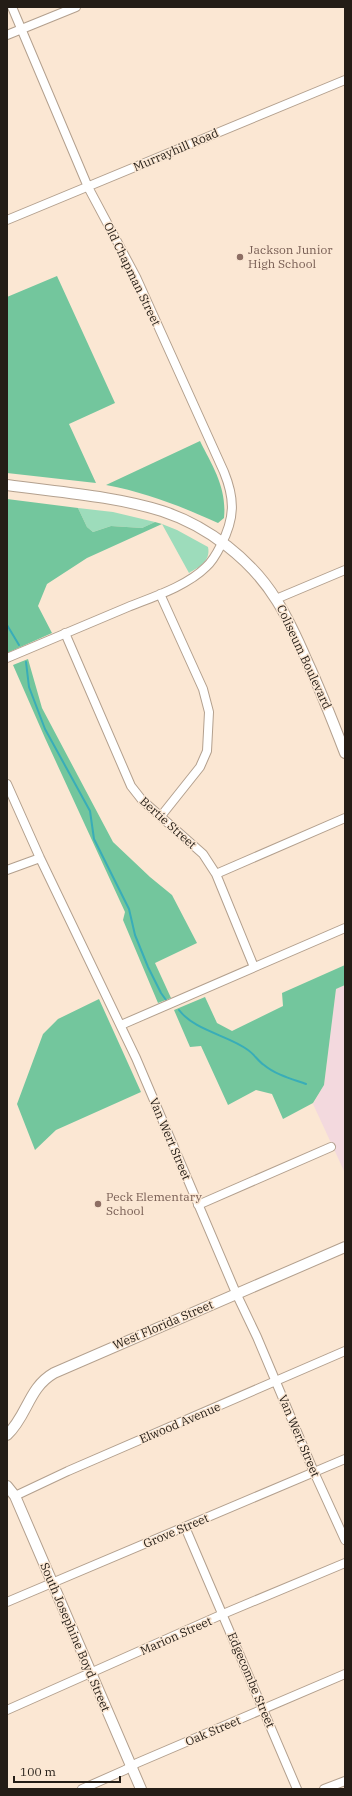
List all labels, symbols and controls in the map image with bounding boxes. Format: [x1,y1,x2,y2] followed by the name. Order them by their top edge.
[131,125,221,174] street label: Murrayhill Road
[101,219,164,328] street label: Old Chapman Street
[248,242,333,271] place label: Jackson Junior High School
[235,252,245,262] marker: Jackson Junior High School
[274,602,335,711] street label: Coliseum Boulevard
[137,793,200,852] street label: Bertie Street
[146,1095,195,1182] street label: Van Wert Street
[106,1189,202,1218] place label: Peck Elementary School
[93,1199,103,1209] marker: Peck Elementary School
[110,1297,215,1352] street label: West Florida Street
[275,1392,324,1479] street label: Van Wert Street
[137,1399,223,1446] street label: Elwood Avenue
[141,1510,211,1551] street label: Grove Street
[37,1560,114,1714] street label: South Josephine Boyd Street
[138,1613,214,1658] street label: Marion Street
[225,1630,278,1730] street label: Edgecombe Street
[183,1712,243,1749] street label: Oak Street
[14,1758,120,1784] scale bar
[20,1764,56,1779] text: 100 m

